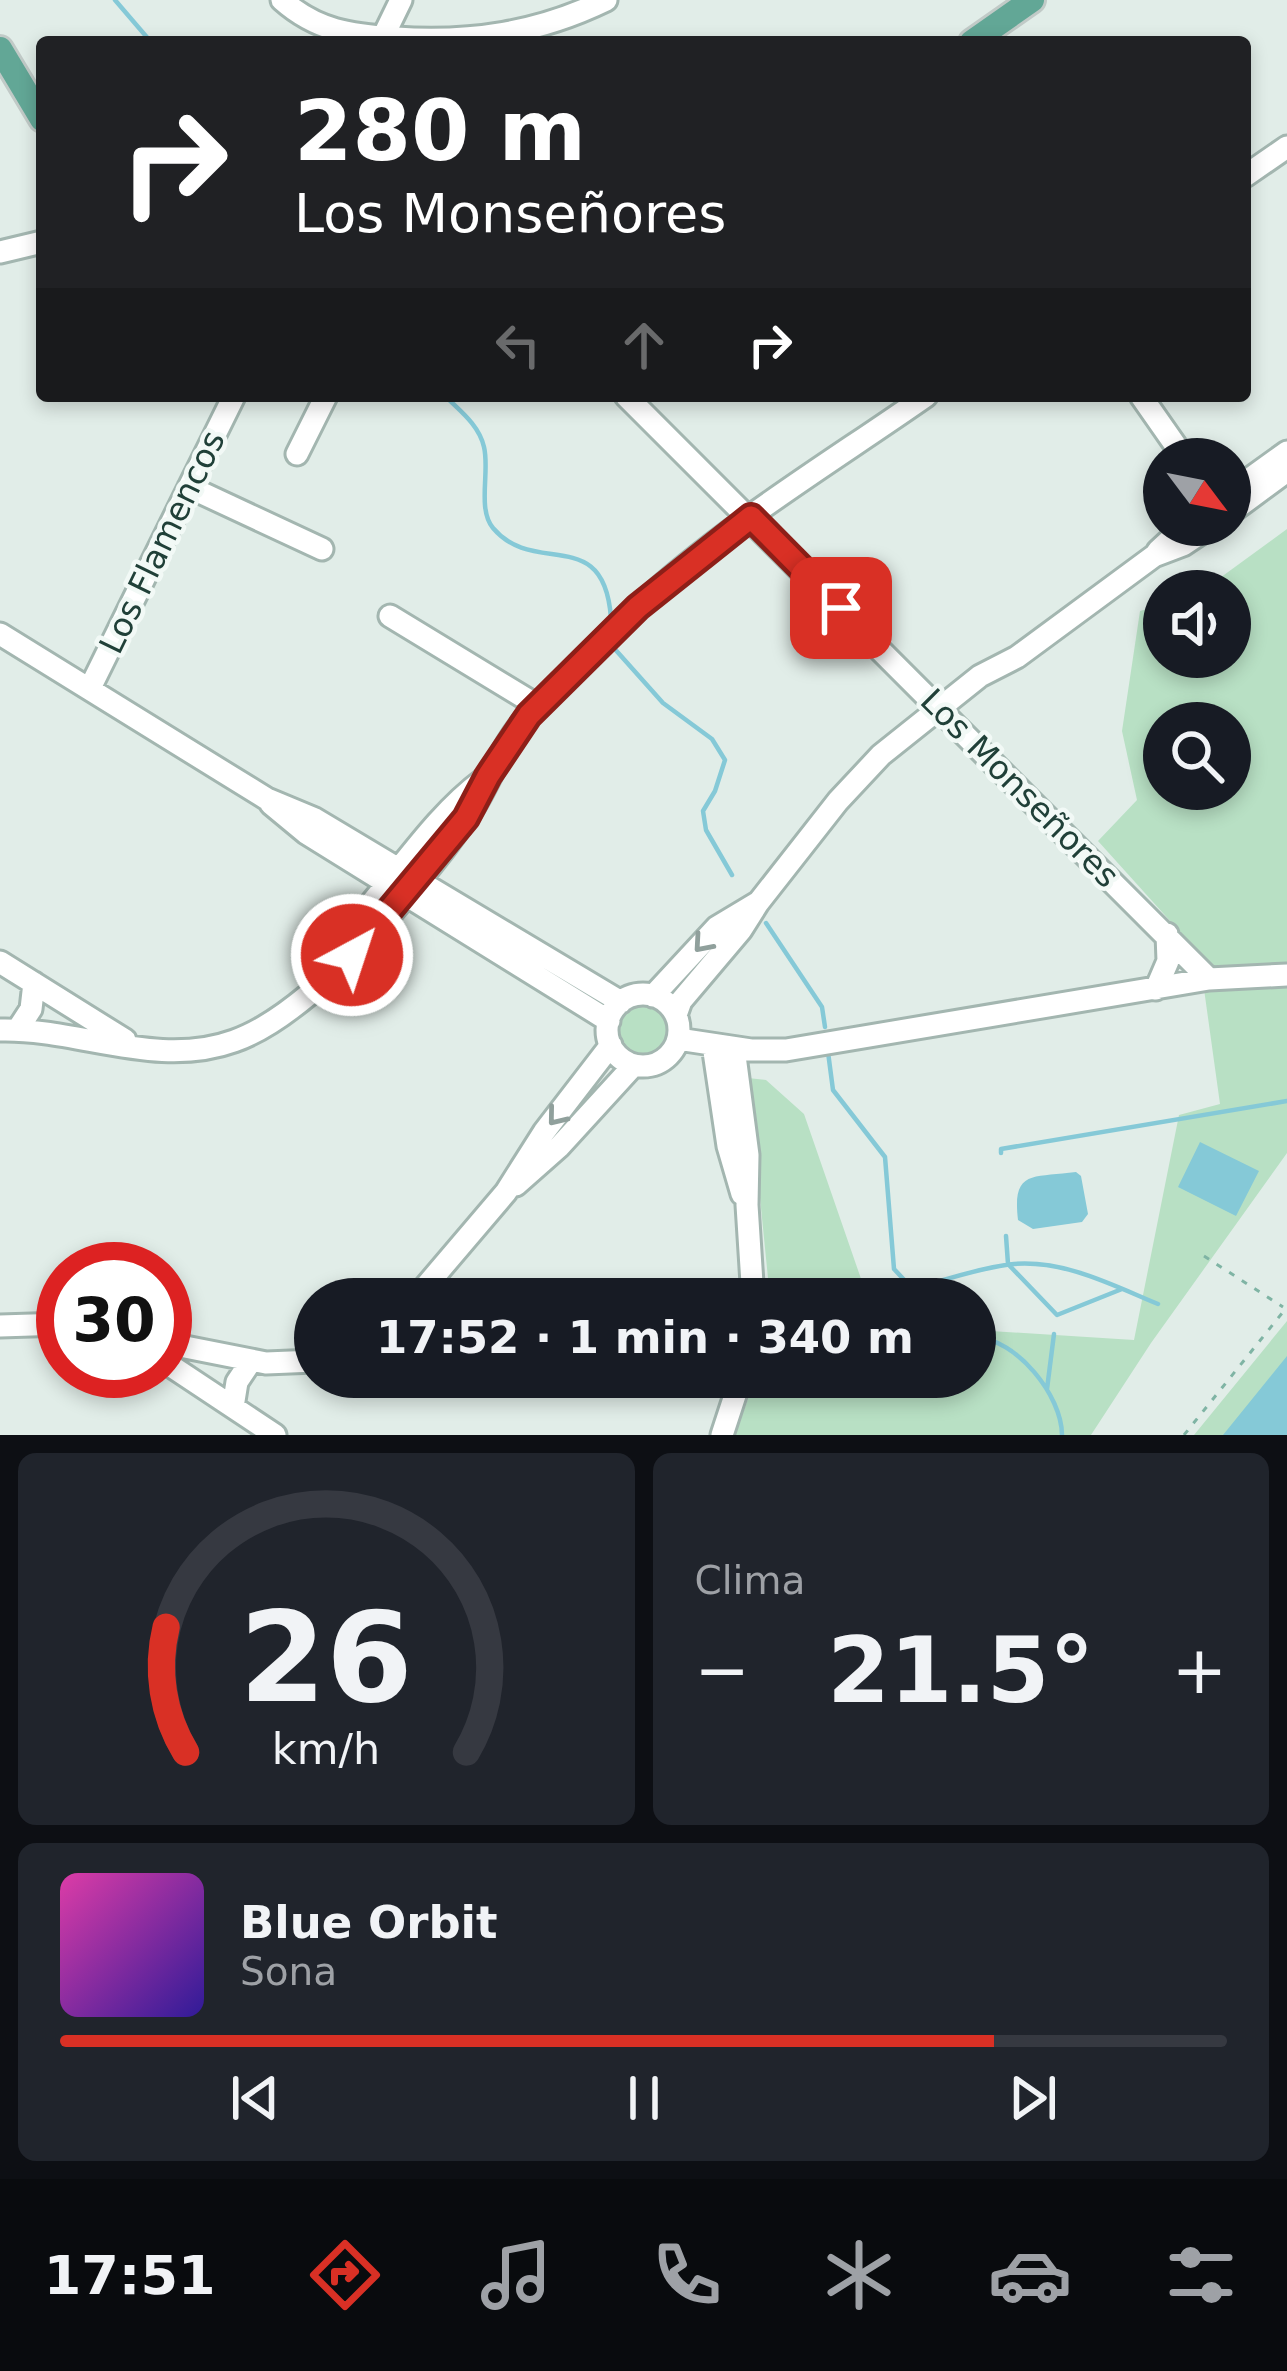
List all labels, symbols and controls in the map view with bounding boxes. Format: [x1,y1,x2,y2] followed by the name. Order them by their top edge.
[294,82,586,180] text: 280 m
[96,84,252,240] icon: right
[294,182,726,245] text: Los Monseñores
[485,312,551,378] icon: left
[611,312,677,378] icon: ahead
[737,312,803,378] icon: right
[91,424,233,660] street label: Los Flamencos
[1143,438,1251,546] north arrow
[1143,438,1251,810] map controls
[790,557,892,659] pin
[1143,570,1251,678] button: sound
[808,575,874,641] icon: arrive
[913,681,1127,895] street label: Los Monseñores
[1143,702,1251,810] button: search
[289,892,415,1018] position arrow
[694,930,716,952] one-way arrow
[549,1103,570,1125] one-way arrow
[36,1242,192,1398] speed limit sign: 30
[376,1311,914,1364] text: 17:52 · 1 min · 340 m
[695,1558,805,1603] text: Clima
[239,1585,413,1730] text: 26
[827,1618,1094,1723] text: 21.5°
[695,1632,750,1709] text: −
[1172,1632,1227,1709] text: +
[272,1724,380,1774] text: km/h
[240,1896,498,1949] text: Blue Orbit
[240,1949,337,1994] text: Sona
[222,2065,288,2131] icon: previous
[611,2065,677,2131] icon: pause
[1000,2065,1066,2131] icon: next
[303,2233,387,2317] icon: directions
[474,2233,558,2317] icon: music
[645,2233,729,2317] icon: phone
[817,2233,901,2317] icon: climate
[988,2233,1072,2317] icon: car
[1159,2233,1243,2317] icon: filters
[44,2244,216,2307] text: 17:51

